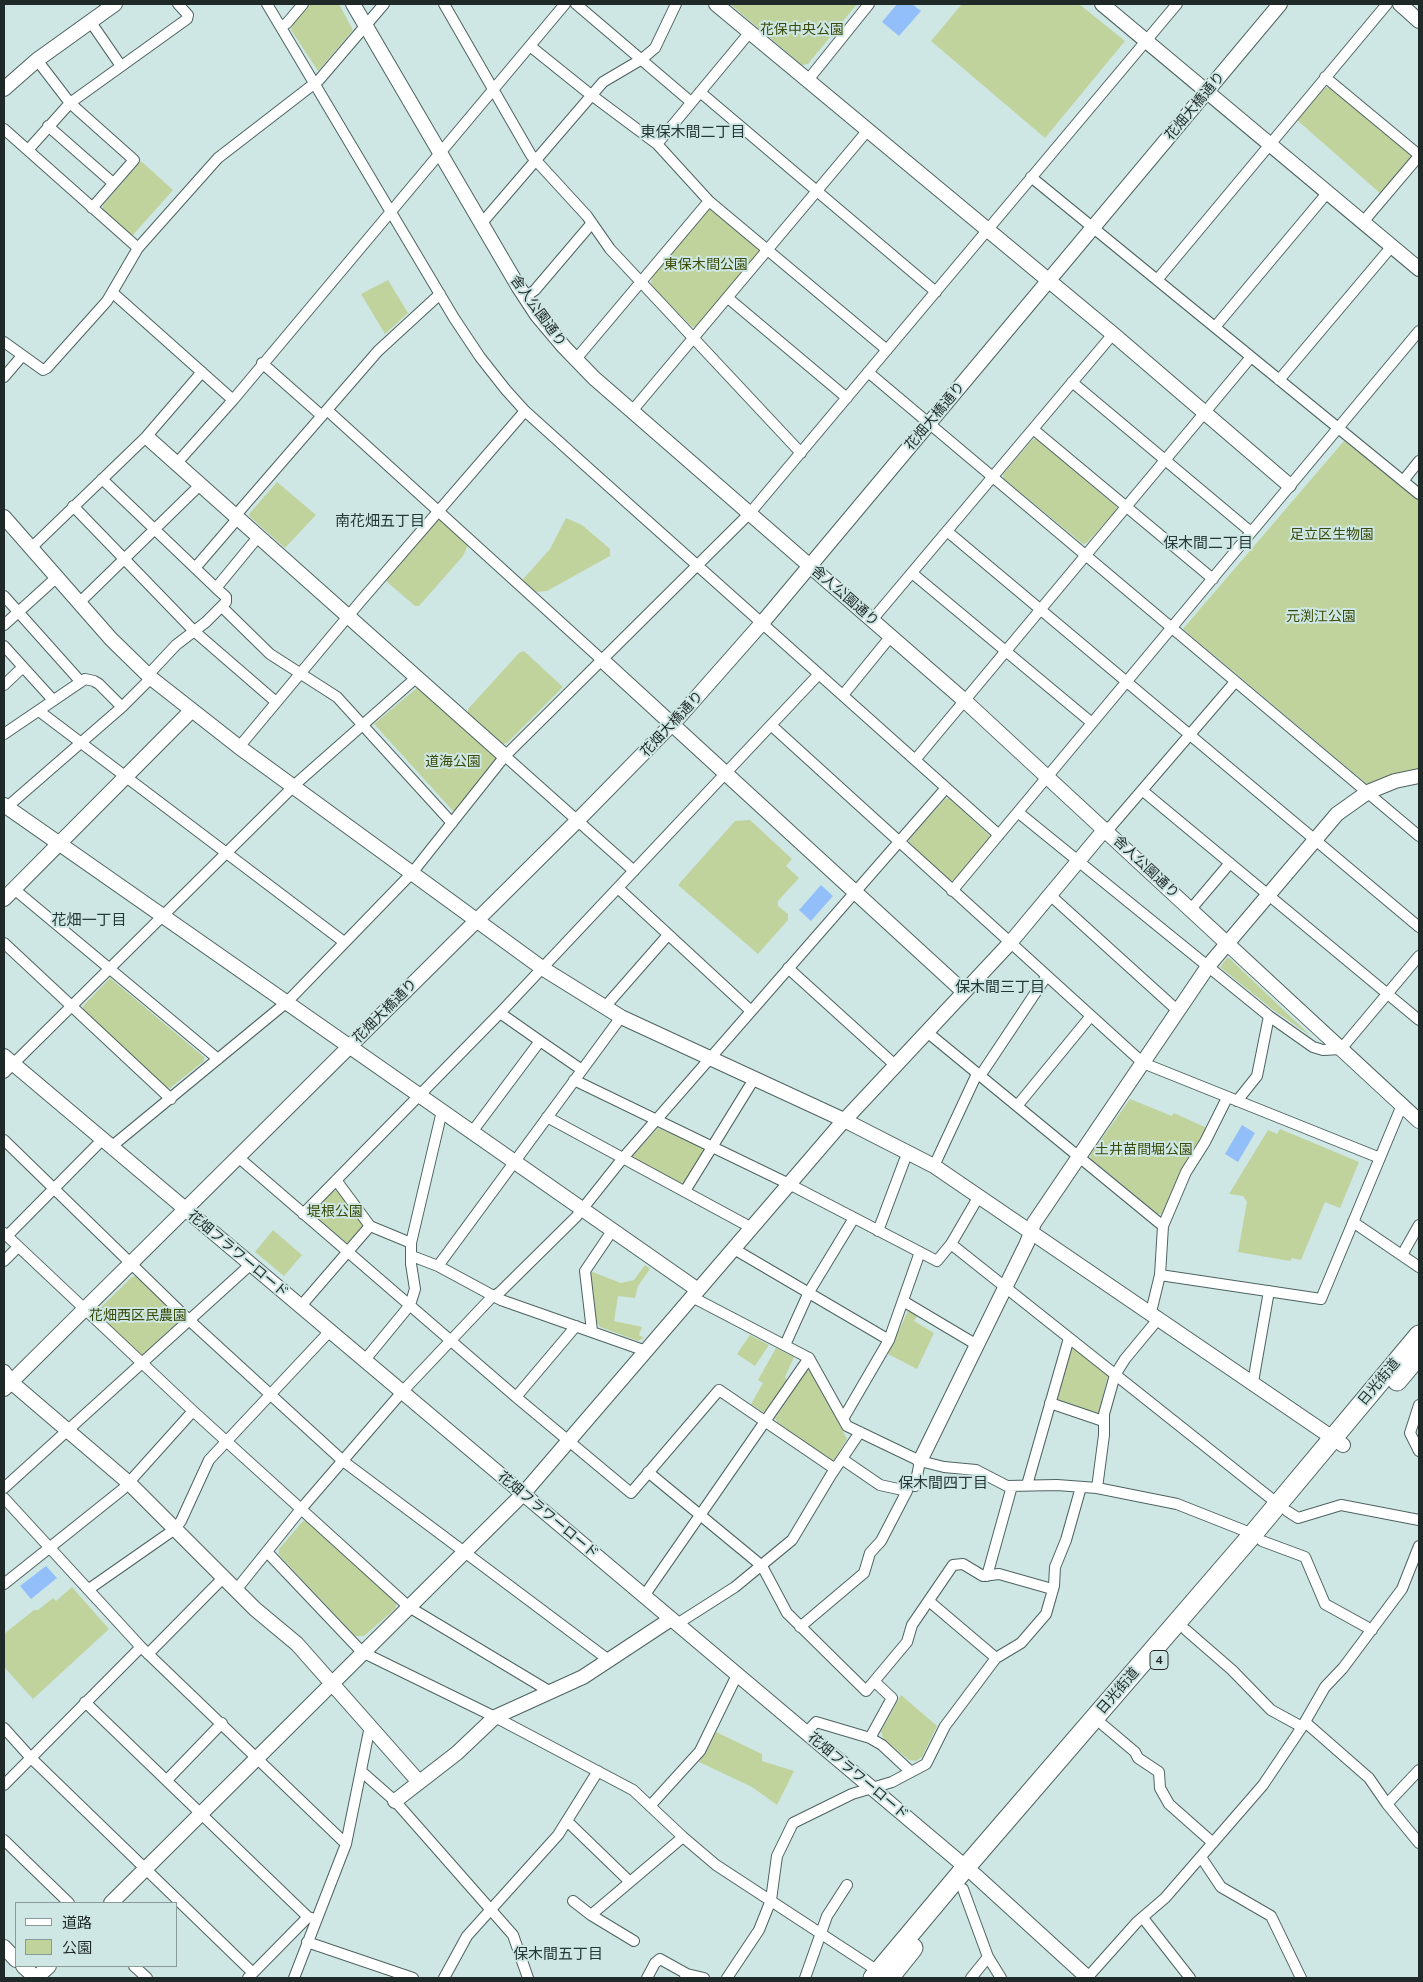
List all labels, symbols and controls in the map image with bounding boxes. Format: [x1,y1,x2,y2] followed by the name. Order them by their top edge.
[760,22,844,38] park label: 花保中央公園
[1162,68,1228,144] street label: 花畑大橋通り
[641,123,745,141] district label: 東保木間二丁目
[664,257,748,273] park label: 東保木間公園
[507,272,569,350] street label: 舎人公園通り
[902,378,968,454] street label: 花畑大橋通り
[335,512,425,530] district label: 南花畑五丁目
[1290,527,1374,543] park label: 足立区生物園
[1163,534,1253,552] district label: 保木間二丁目
[808,562,882,630] street label: 舎人公園通り
[1286,609,1356,625] park label: 元渕江公園
[637,688,707,760] street label: 花畑大橋通り
[425,754,481,770] park label: 道海公園
[1110,832,1182,902] street label: 舎人公園通り
[52,911,126,929] district label: 花畑一丁目
[349,975,421,1047] street label: 花畑大橋通り
[955,978,1045,996] district label: 保木間三丁目
[1095,1142,1193,1158] park label: 土井苗間堀公園
[307,1204,363,1220] park label: 堤根公園
[184,1207,292,1301] street label: 花畑フラワーロード
[89,1308,187,1324] park label: 花畑西区民農園
[1355,1355,1403,1409] street label: 日光街道
[494,1468,602,1562] street label: 花畑フラワーロード
[898,1474,988,1492] district label: 保木間四丁目
[1150,1650,1168,1670] road number: 4
[1093,1664,1143,1718] street label: 日光街道
[804,1729,912,1823] street label: 花畑フラワーロード
[15,1902,178,1967] legend
[62,1913,92,1932] text: 道路
[62,1938,92,1957] text: 公園
[513,1945,603,1963] district label: 保木間五丁目

